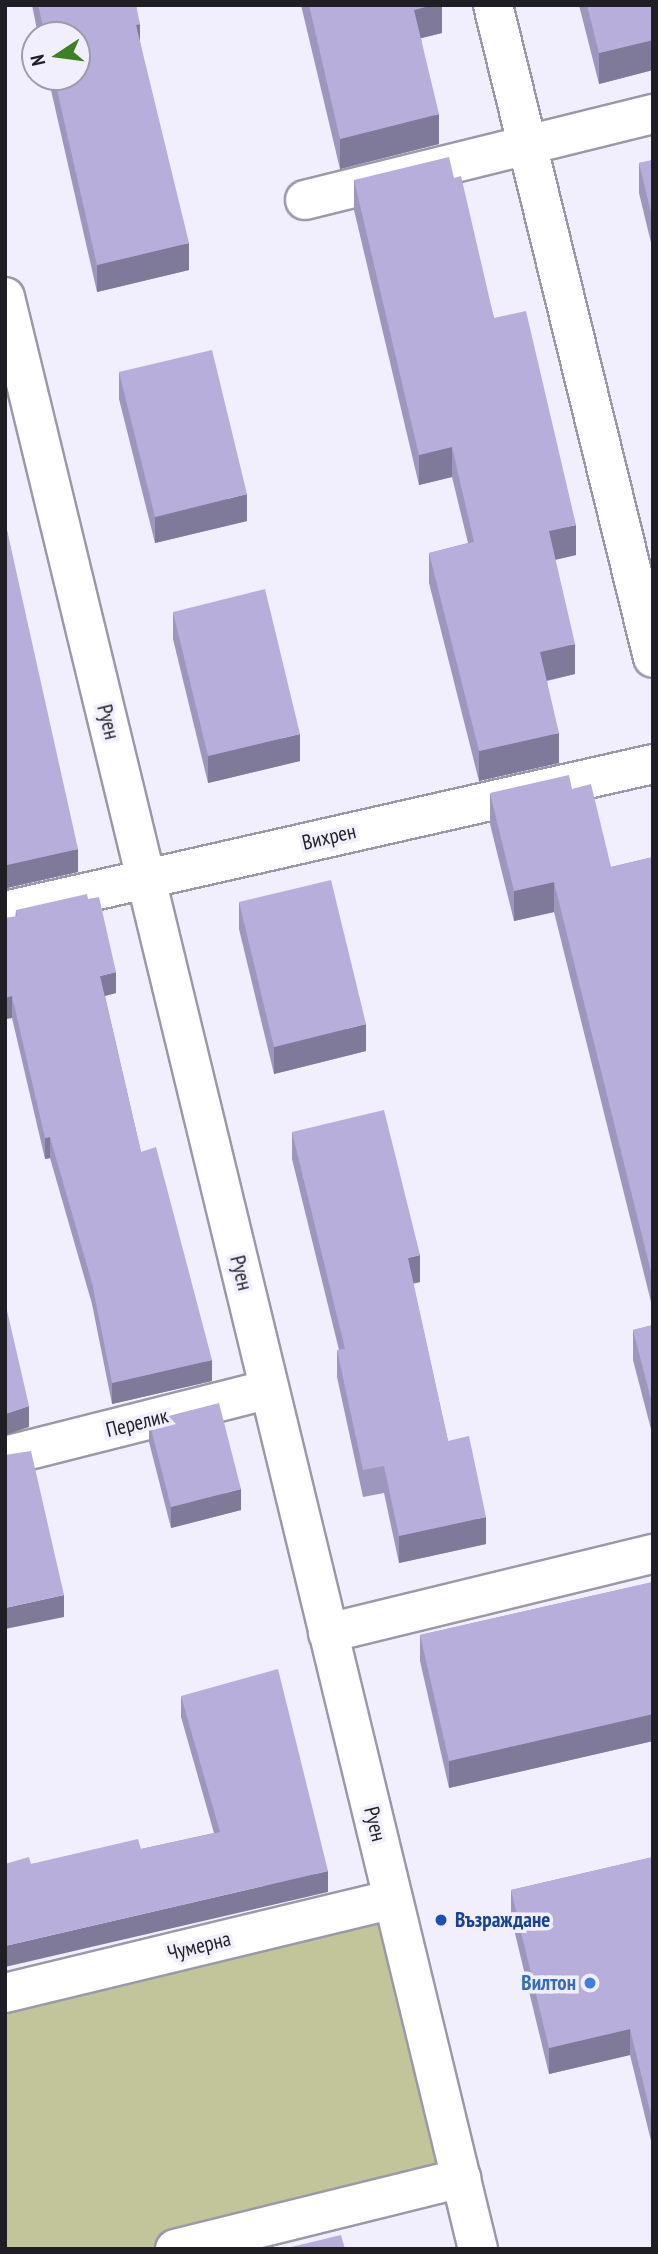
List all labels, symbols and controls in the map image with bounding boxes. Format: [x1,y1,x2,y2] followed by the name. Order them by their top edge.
[21,21,91,91] north arrow
[25,53,50,68] text: N
[92,702,124,742] street label: Руен
[300,819,358,855] street label: Вихрен
[225,1253,257,1293] street label: Руен
[103,1403,171,1443] street label: Перелик
[359,1804,391,1844] street label: Руен
[455,1907,550,1933] place label: Възраждане
[433,1912,449,1928] marker: Възраждане
[165,1926,233,1966] street label: Чумерна
[521,1970,576,1996] place label: Вилтон
[582,1975,598,1991] marker: Вилтон

